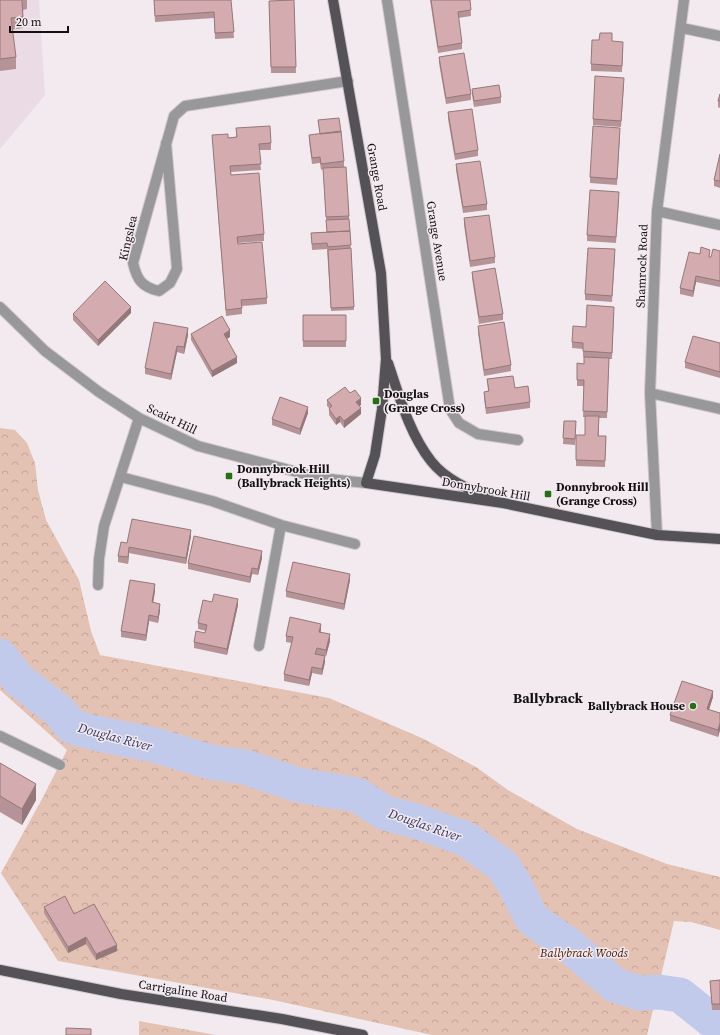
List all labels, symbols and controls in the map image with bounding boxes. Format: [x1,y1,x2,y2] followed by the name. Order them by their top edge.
[10,8,68,34] scale bar
[16,14,42,30] text: 20 m
[363,142,391,212] street label: Grange Road
[423,200,451,282] street label: Grange Avenue
[115,213,141,262] street label: Kingslea
[633,224,651,308] street label: Shamrock Road
[384,386,465,416] place label: Douglas (Grange Cross)
[371,396,381,406] marker: Douglas (Grange Cross)
[144,400,200,438] street label: Scairt Hill
[237,461,351,491] place label: Donnybrook Hill (Ballybrack Heights)
[224,471,234,481] marker: Donnybrook Hill (Ballybrack Heights)
[440,473,532,505] street label: Donnybrook Hill
[556,479,649,509] place label: Donnybrook Hill (Grange Cross)
[543,489,553,499] marker: Donnybrook Hill (Grange Cross)
[513,688,584,708] district label: Ballybrack
[588,698,685,714] place label: Ballybrack House
[688,701,698,711] marker: Ballybrack House
[75,719,155,755] water label: Douglas River
[385,804,464,846] water label: Douglas River
[539,945,629,961] park label: Ballybrack Woods
[137,976,229,1006] street label: Carrigaline Road

